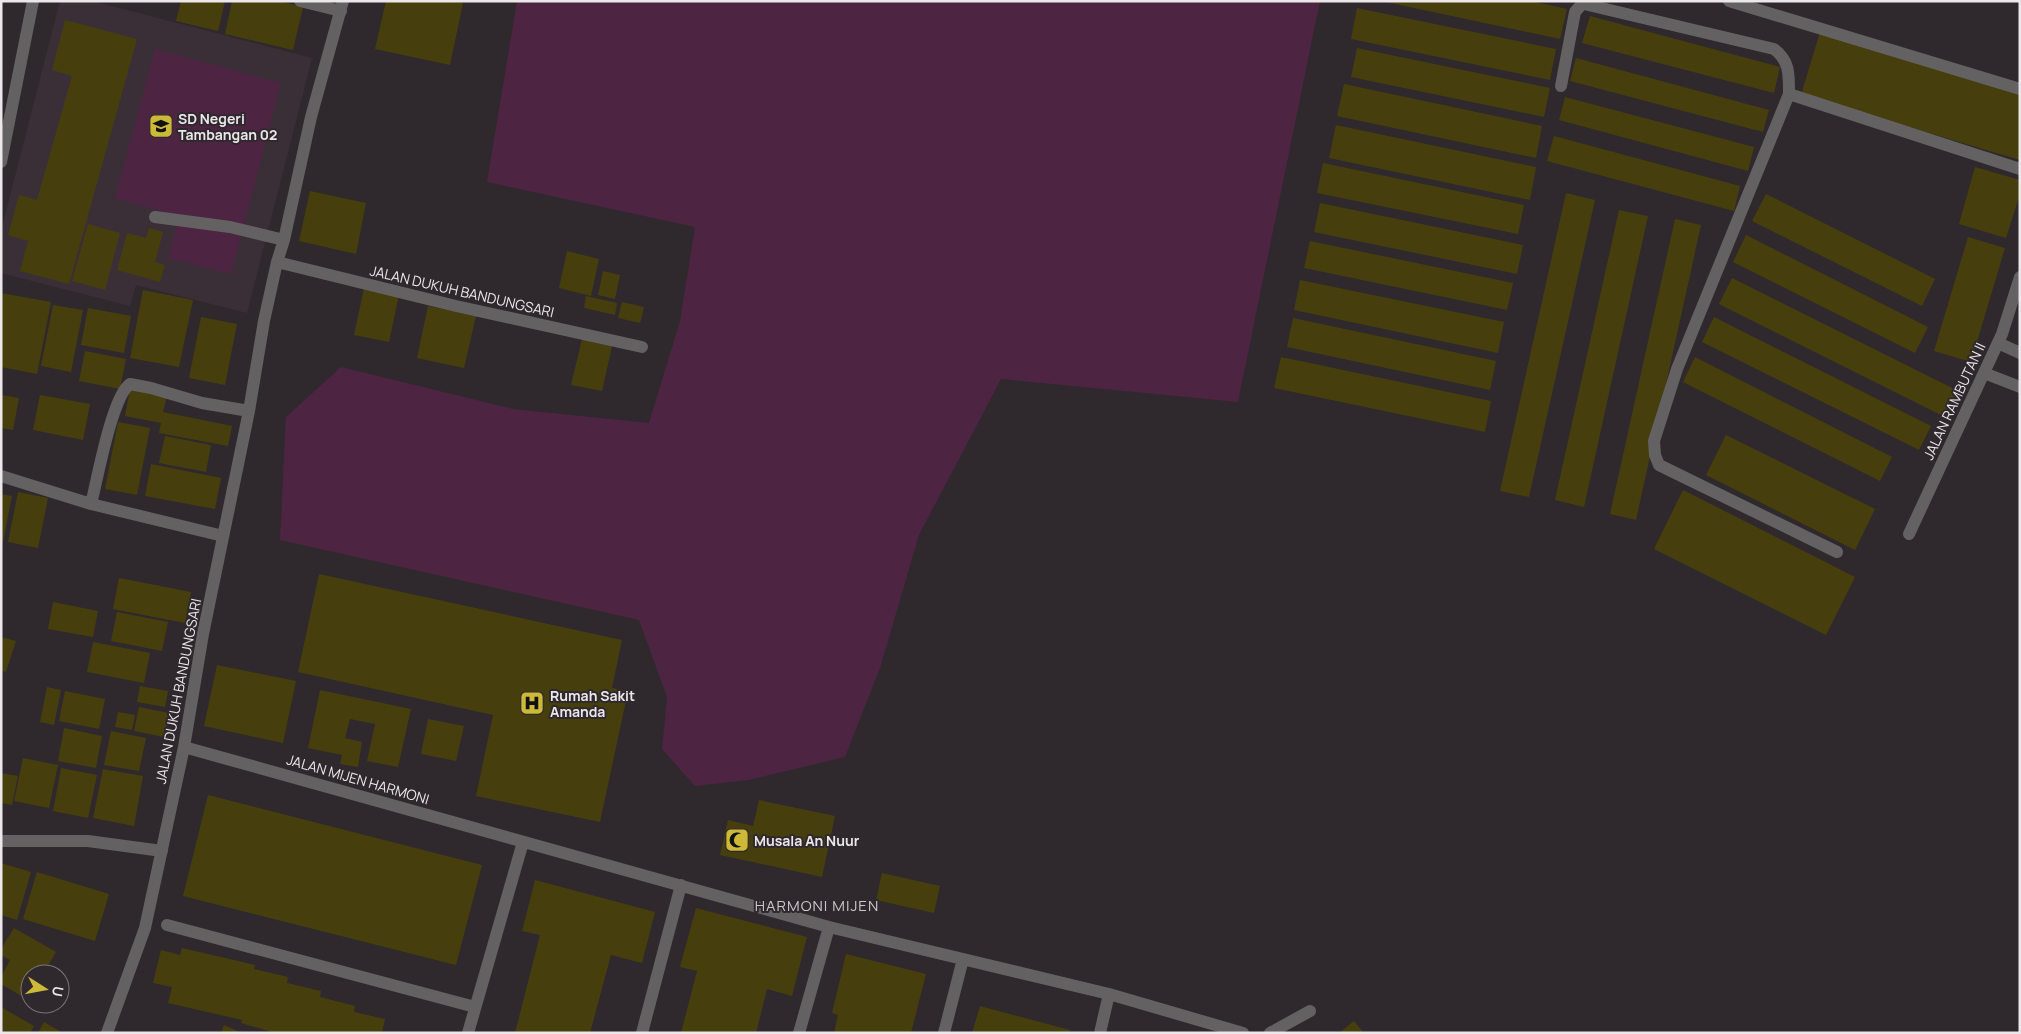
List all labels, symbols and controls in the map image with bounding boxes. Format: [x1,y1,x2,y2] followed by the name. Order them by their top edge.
[178,109,277,144] place label: SD Negeri Tambangan 02
[148,113,174,139] school or university icon: SD Negeri Tambangan 02
[368,261,556,321] street label: JALAN DUKUH BANDUNGSARI
[1919,339,1989,463] street label: JALAN RAMBUTAN II
[151,597,205,785] street label: JALAN DUKUH BANDUNGSARI
[550,686,635,721] place label: Rumah Sakit Amanda
[519,690,545,716] hospital icon: Rumah Sakit Amanda
[285,750,431,808] street label: JALAN MIJEN HARMONI
[724,827,750,853] mosque icon: Musala An Nuur
[754,831,860,850] place label: Musala An Nuur
[755,895,879,916] district label: HARMONI MIJEN
[20,964,70,1014] north arrow
[48,985,69,998] text: U

